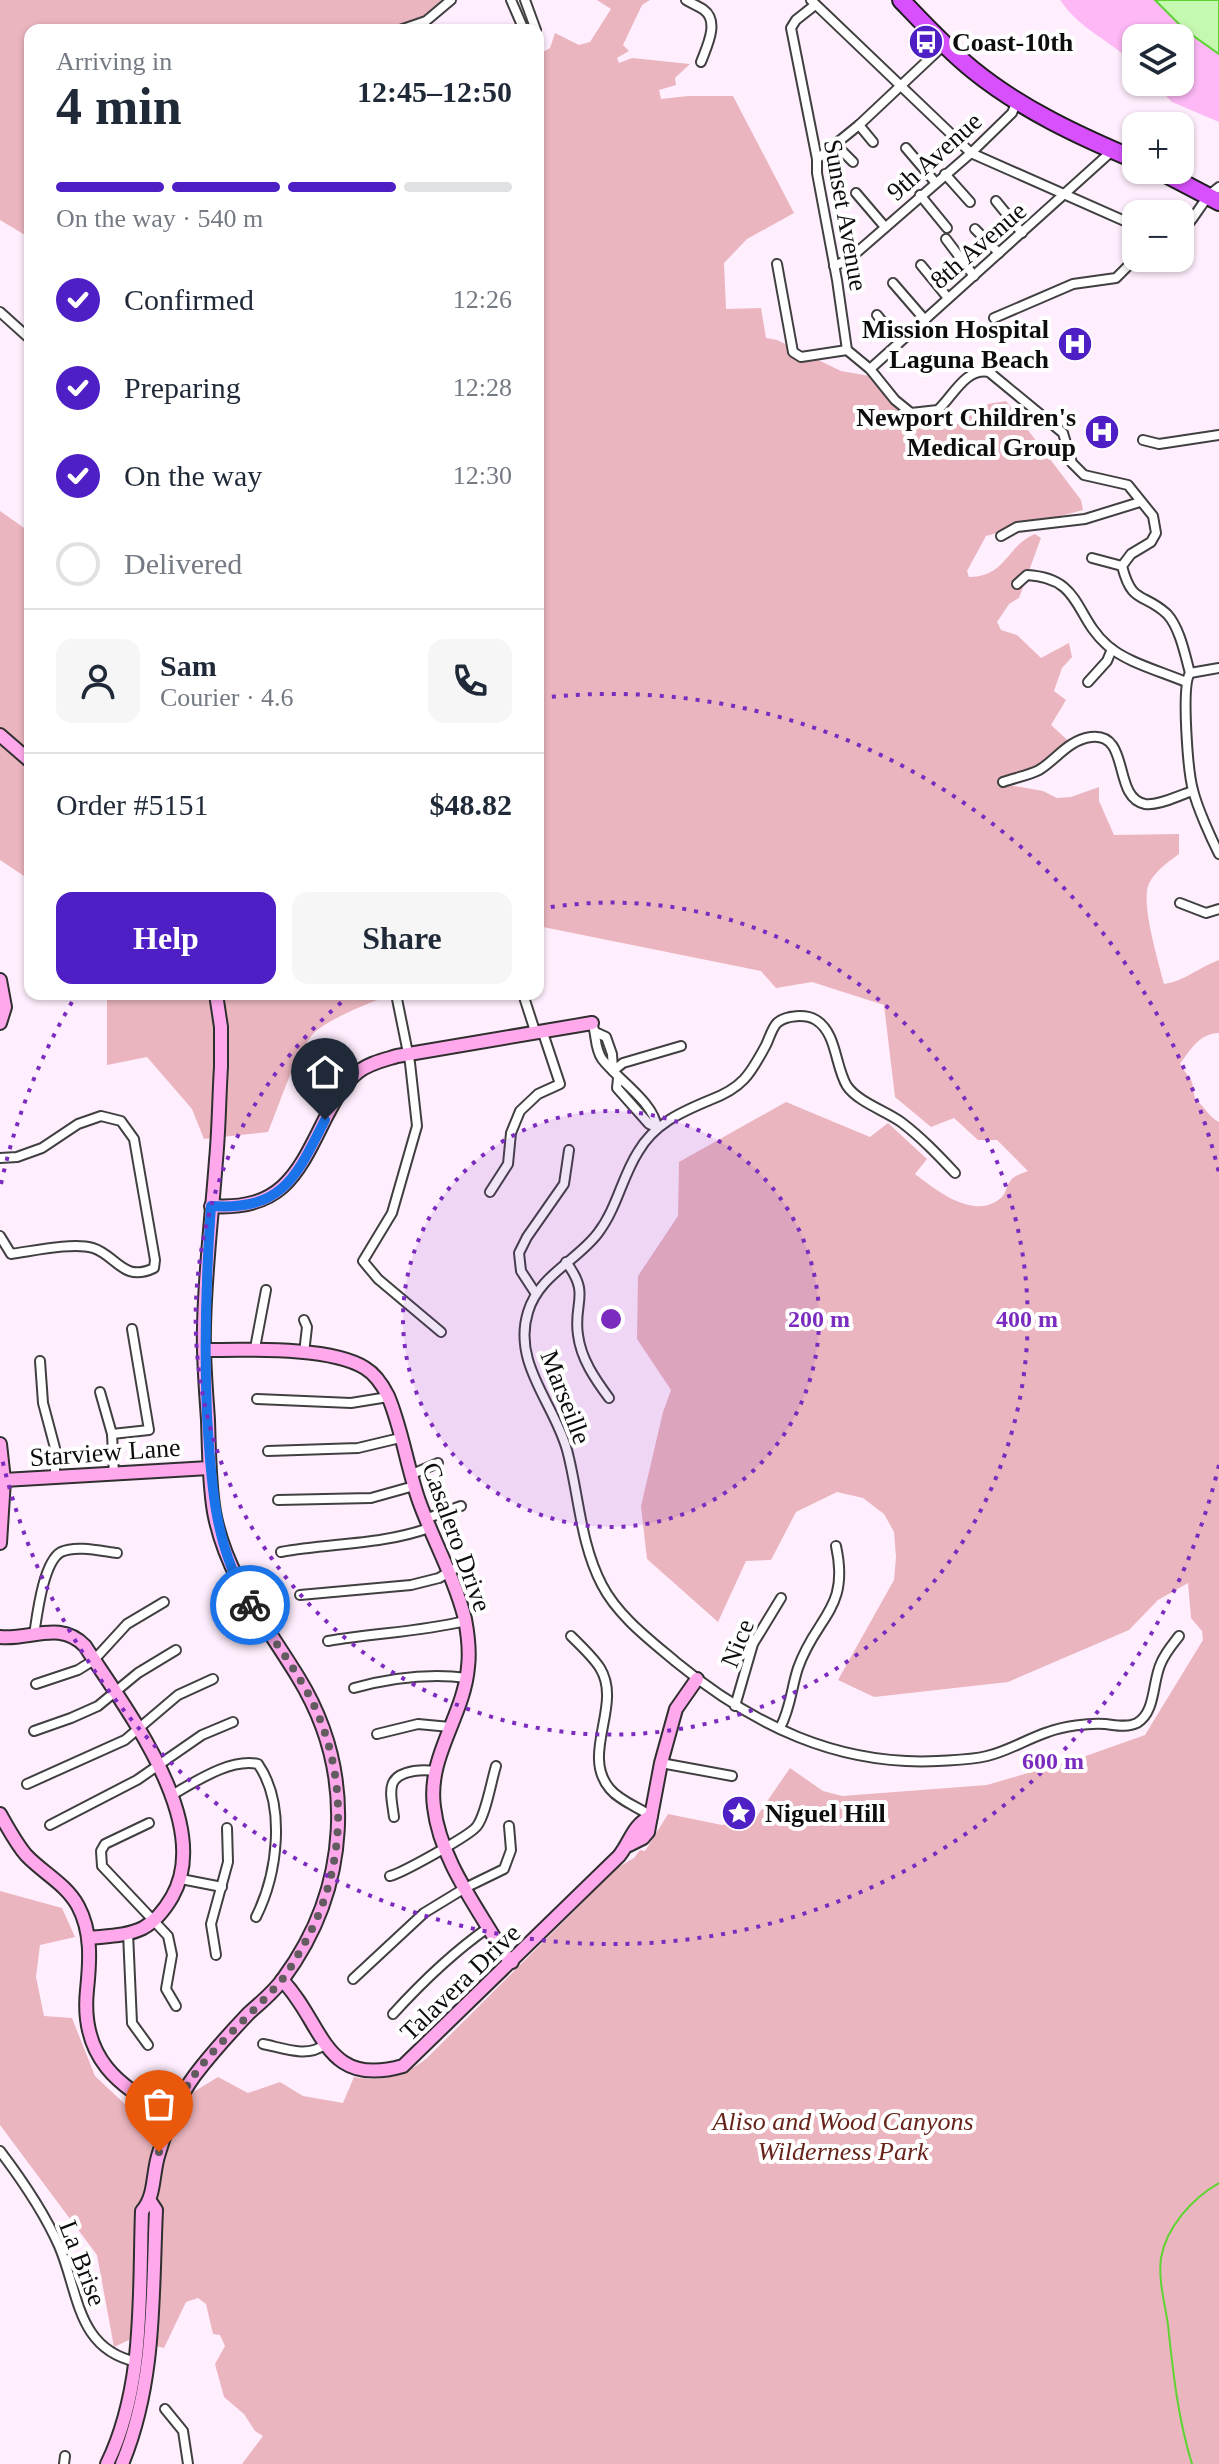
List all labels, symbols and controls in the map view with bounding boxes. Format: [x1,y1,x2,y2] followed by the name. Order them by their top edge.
[907,23,945,61] bus stop icon: Coast-10th
[1122,24,1194,272] map controls
[1122,24,1194,96] button: layers
[952,28,1074,57] place label: Coast-10th
[56,47,172,76] text: Arriving in
[357,75,512,108] text: 12:45–12:50
[56,78,182,135] text: 4 min
[881,106,988,206] street label: 9th Avenue
[1122,112,1194,184] button: +
[818,137,873,293] street label: Sunset Avenue
[925,196,1032,295] street label: 8th Avenue
[1122,200,1194,272] button: −
[56,204,263,233] text: On the way · 540 m
[56,278,100,322] icon: check
[124,283,254,316] text: Confirmed
[453,285,512,314] text: 12:26
[862,315,1050,374] place label: Mission Hospital Laguna Beach
[1056,325,1094,363] hospital icon: Mission Hospital Laguna Beach
[56,366,100,410] icon: check
[124,371,241,404] text: Preparing
[453,373,512,402] text: 12:28
[856,403,1076,462] place label: Newport Children's Medical Group
[1083,413,1121,451] hospital icon: Newport Children's Medical Group
[56,454,100,498] icon: check
[124,459,262,492] text: On the way
[453,461,512,490] text: 12:30
[124,547,242,580] text: Delivered
[56,639,140,723] button: person
[428,639,512,723] button: phone
[160,649,217,682] text: Sam
[160,683,294,712] text: Courier · 4.6
[56,788,208,821] text: Order #5151
[430,788,512,821] text: $48.82
[56,892,276,984] button: Help
[292,892,512,984] button: Share
[291,1038,359,1120] pin
[303,1050,347,1094] icon: home
[597,1305,625,1333] centre of rings
[788,1306,850,1332] text: 200 m
[996,1306,1058,1332] text: 400 m
[534,1346,597,1448] street label: Marseille
[29,1433,181,1472] street label: Starview Lane
[416,1459,497,1616] street label: Casalero Drive
[210,1565,290,1645] courier
[228,1583,272,1627] icon: bike
[715,1615,760,1671] street label: Nice
[1022,1748,1084,1774] text: 600 m
[720,1794,758,1832] place icon: Niguel Hill
[765,1799,886,1828] place label: Niguel Hill
[395,1918,526,2047] street label: Talavera Drive
[125,2070,193,2152] pin
[137,2082,181,2126] icon: bag
[710,2107,974,2166] park label: Aliso and Wood Canyons Wilderness Park
[53,2217,112,2310] street label: La Brise

